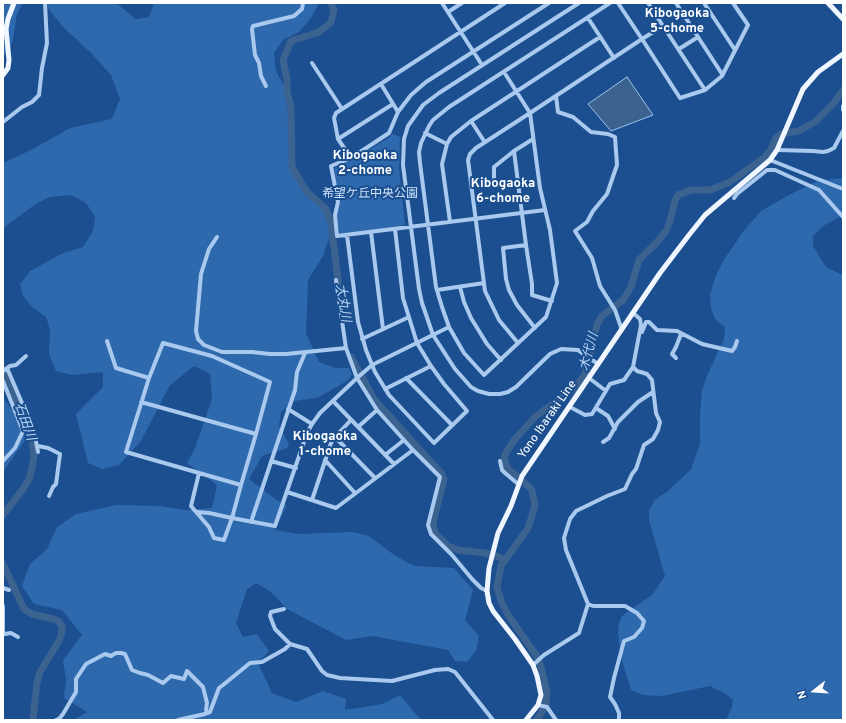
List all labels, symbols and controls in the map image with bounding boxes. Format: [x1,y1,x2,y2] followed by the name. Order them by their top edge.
[645,6,709,37] district label: Kibogaoka 5-chome
[333,148,397,179] district label: Kibogaoka 2-chome
[471,176,535,207] district label: Kibogaoka 6-chome
[322,188,418,202] park label: 希望ケ丘中央公園
[331,283,353,323] water label: 大丸川
[577,331,603,373] water label: 木代川
[516,378,580,462] street label: Yono Ibaraki Line
[10,401,38,443] water label: 石田川
[293,429,357,460] district label: Kibogaoka 1-chome
[794,671,834,711] north arrow
[795,689,810,700] text: N

